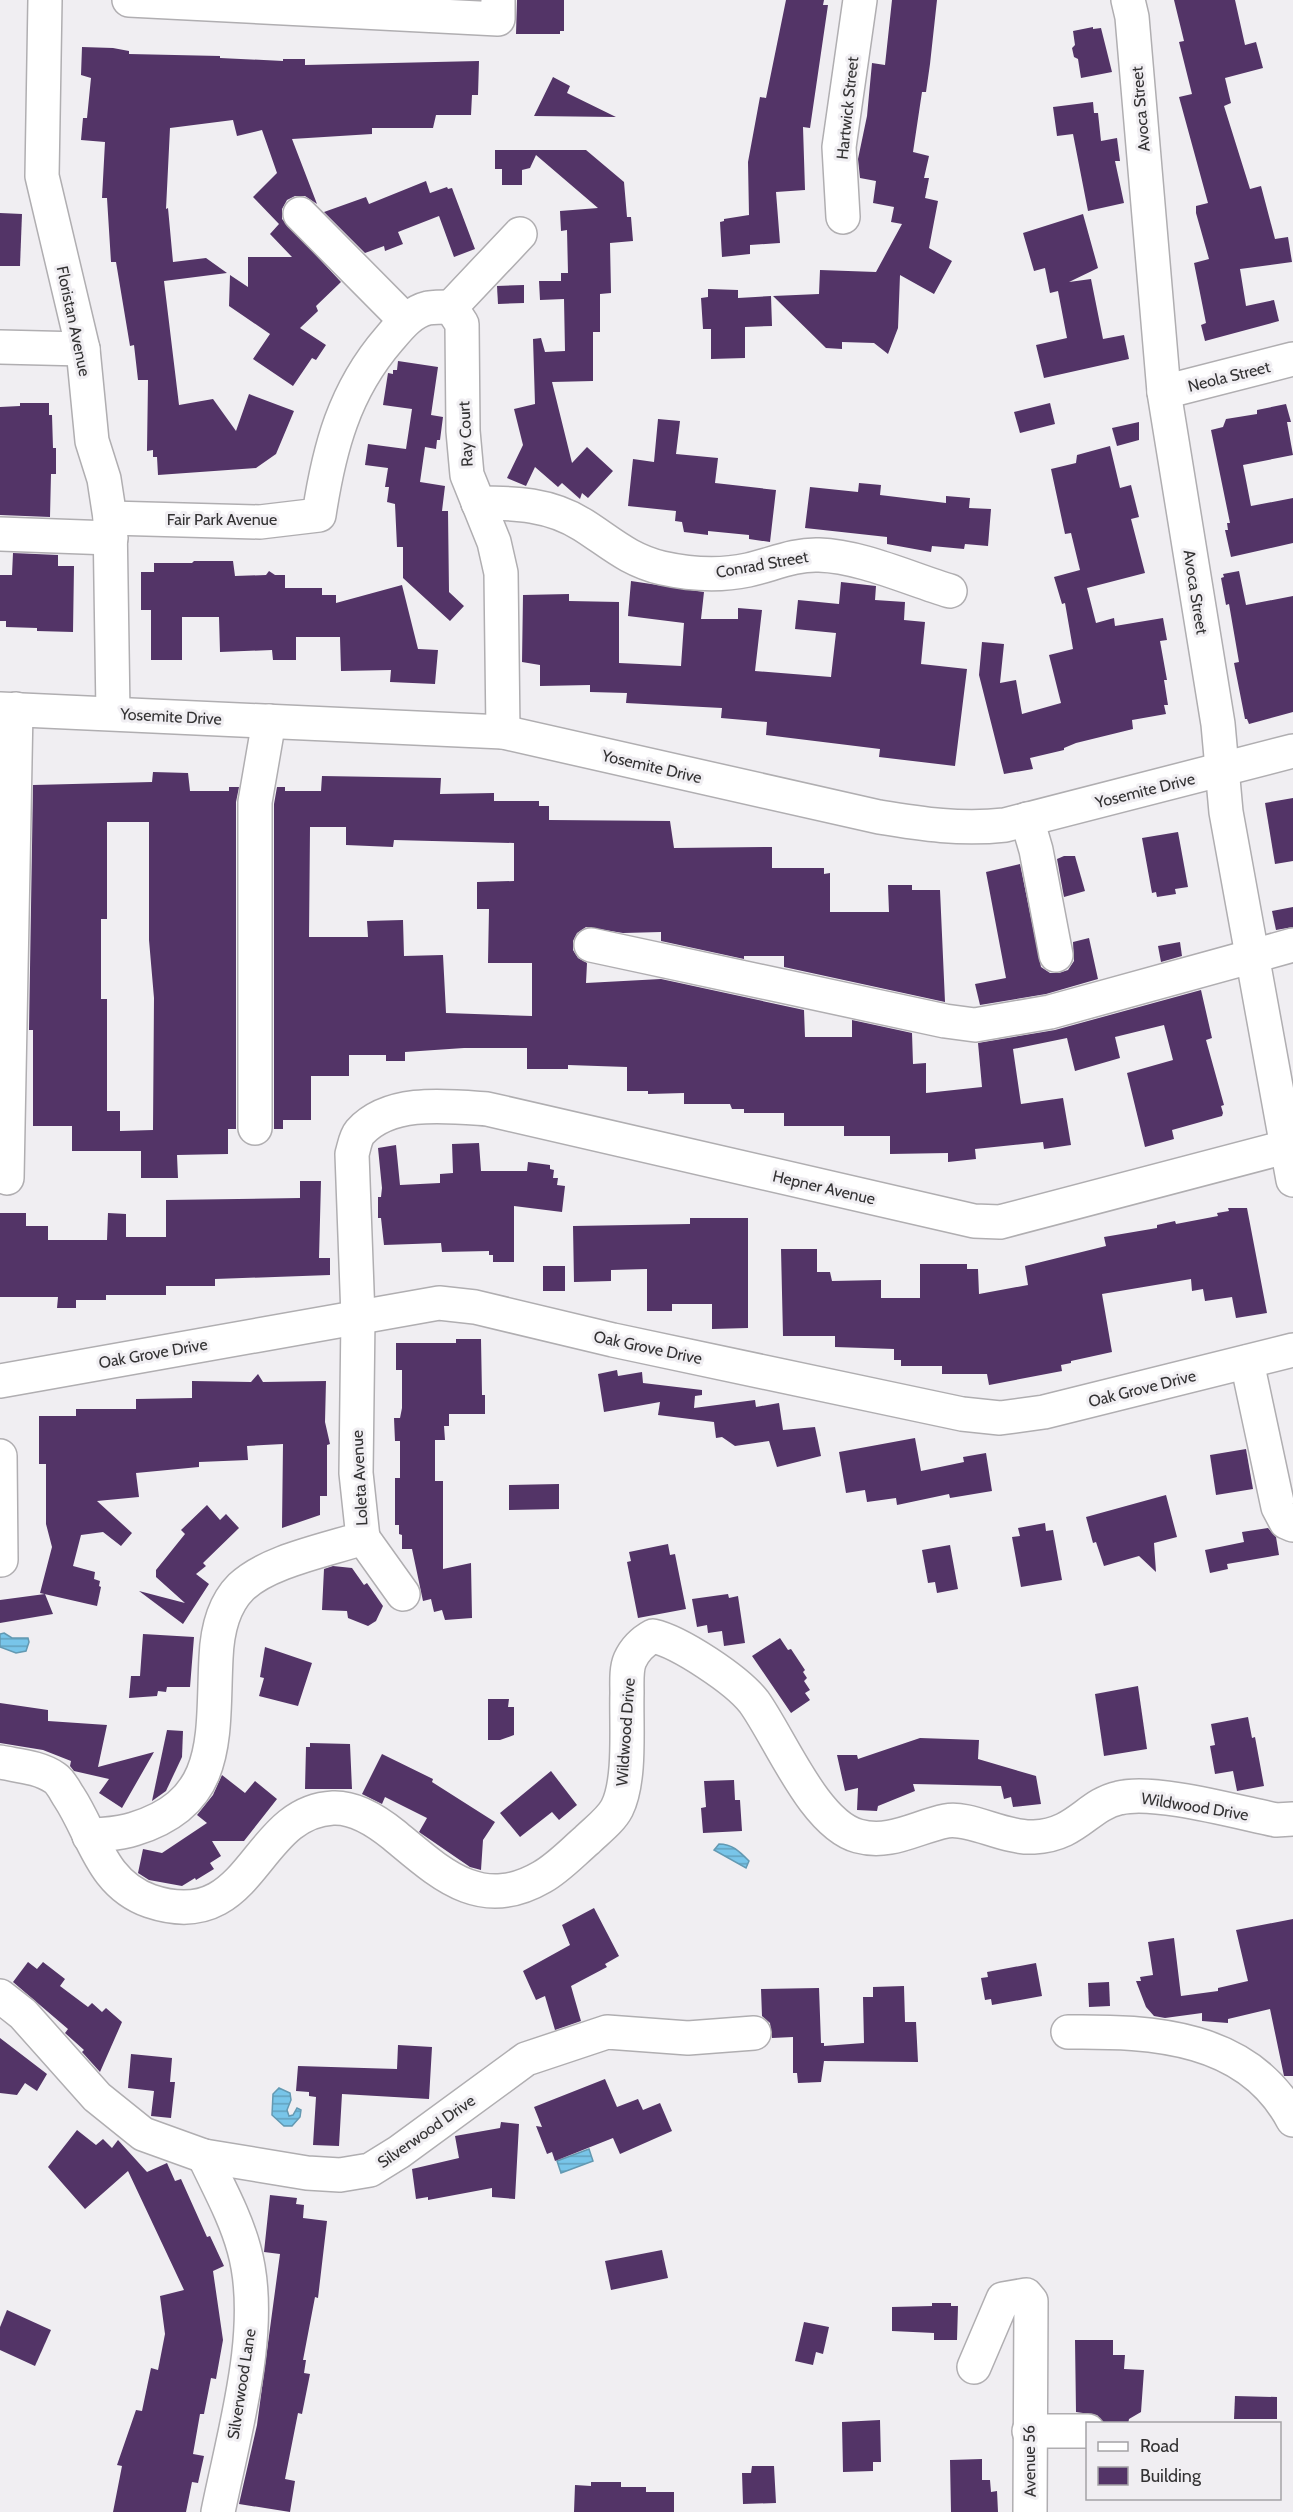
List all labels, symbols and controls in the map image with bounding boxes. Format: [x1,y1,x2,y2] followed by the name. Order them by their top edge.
[833,55,862,160] street label: Hartwick Street
[1127,65,1154,152] street label: Avoca Street
[53,264,94,378] street label: Floristan Avenue
[1186,357,1273,396] street label: Neola Street
[454,400,477,467] street label: Ray Court
[167,510,277,529] street label: Fair Park Avenue
[714,547,810,582] street label: Conrad Street
[1179,548,1212,636] street label: Avoca Street
[119,704,222,729] street label: Yosemite Drive
[599,746,704,787] street label: Yosemite Drive
[1092,769,1197,812] street label: Yosemite Drive
[771,1166,877,1209] street label: Hepner Avenue
[592,1327,704,1368] street label: Oak Grove Drive
[97,1335,209,1372] street label: Oak Grove Drive
[1086,1366,1198,1411] street label: Oak Grove Drive
[348,1430,371,1526] street label: Loleta Avenue
[612,1677,639,1787] street label: Wildwood Drive
[1140,1789,1250,1824] street label: Wildwood Drive
[374,2091,479,2172] street label: Silverwood Drive
[223,2327,260,2441] street label: Silverwood Lane
[1086,2422,1281,2500] legend
[1019,2425,1040,2497] street label: Avenue 56
[1140,2435,1179,2457] text: Road
[1140,2465,1202,2487] text: Building

